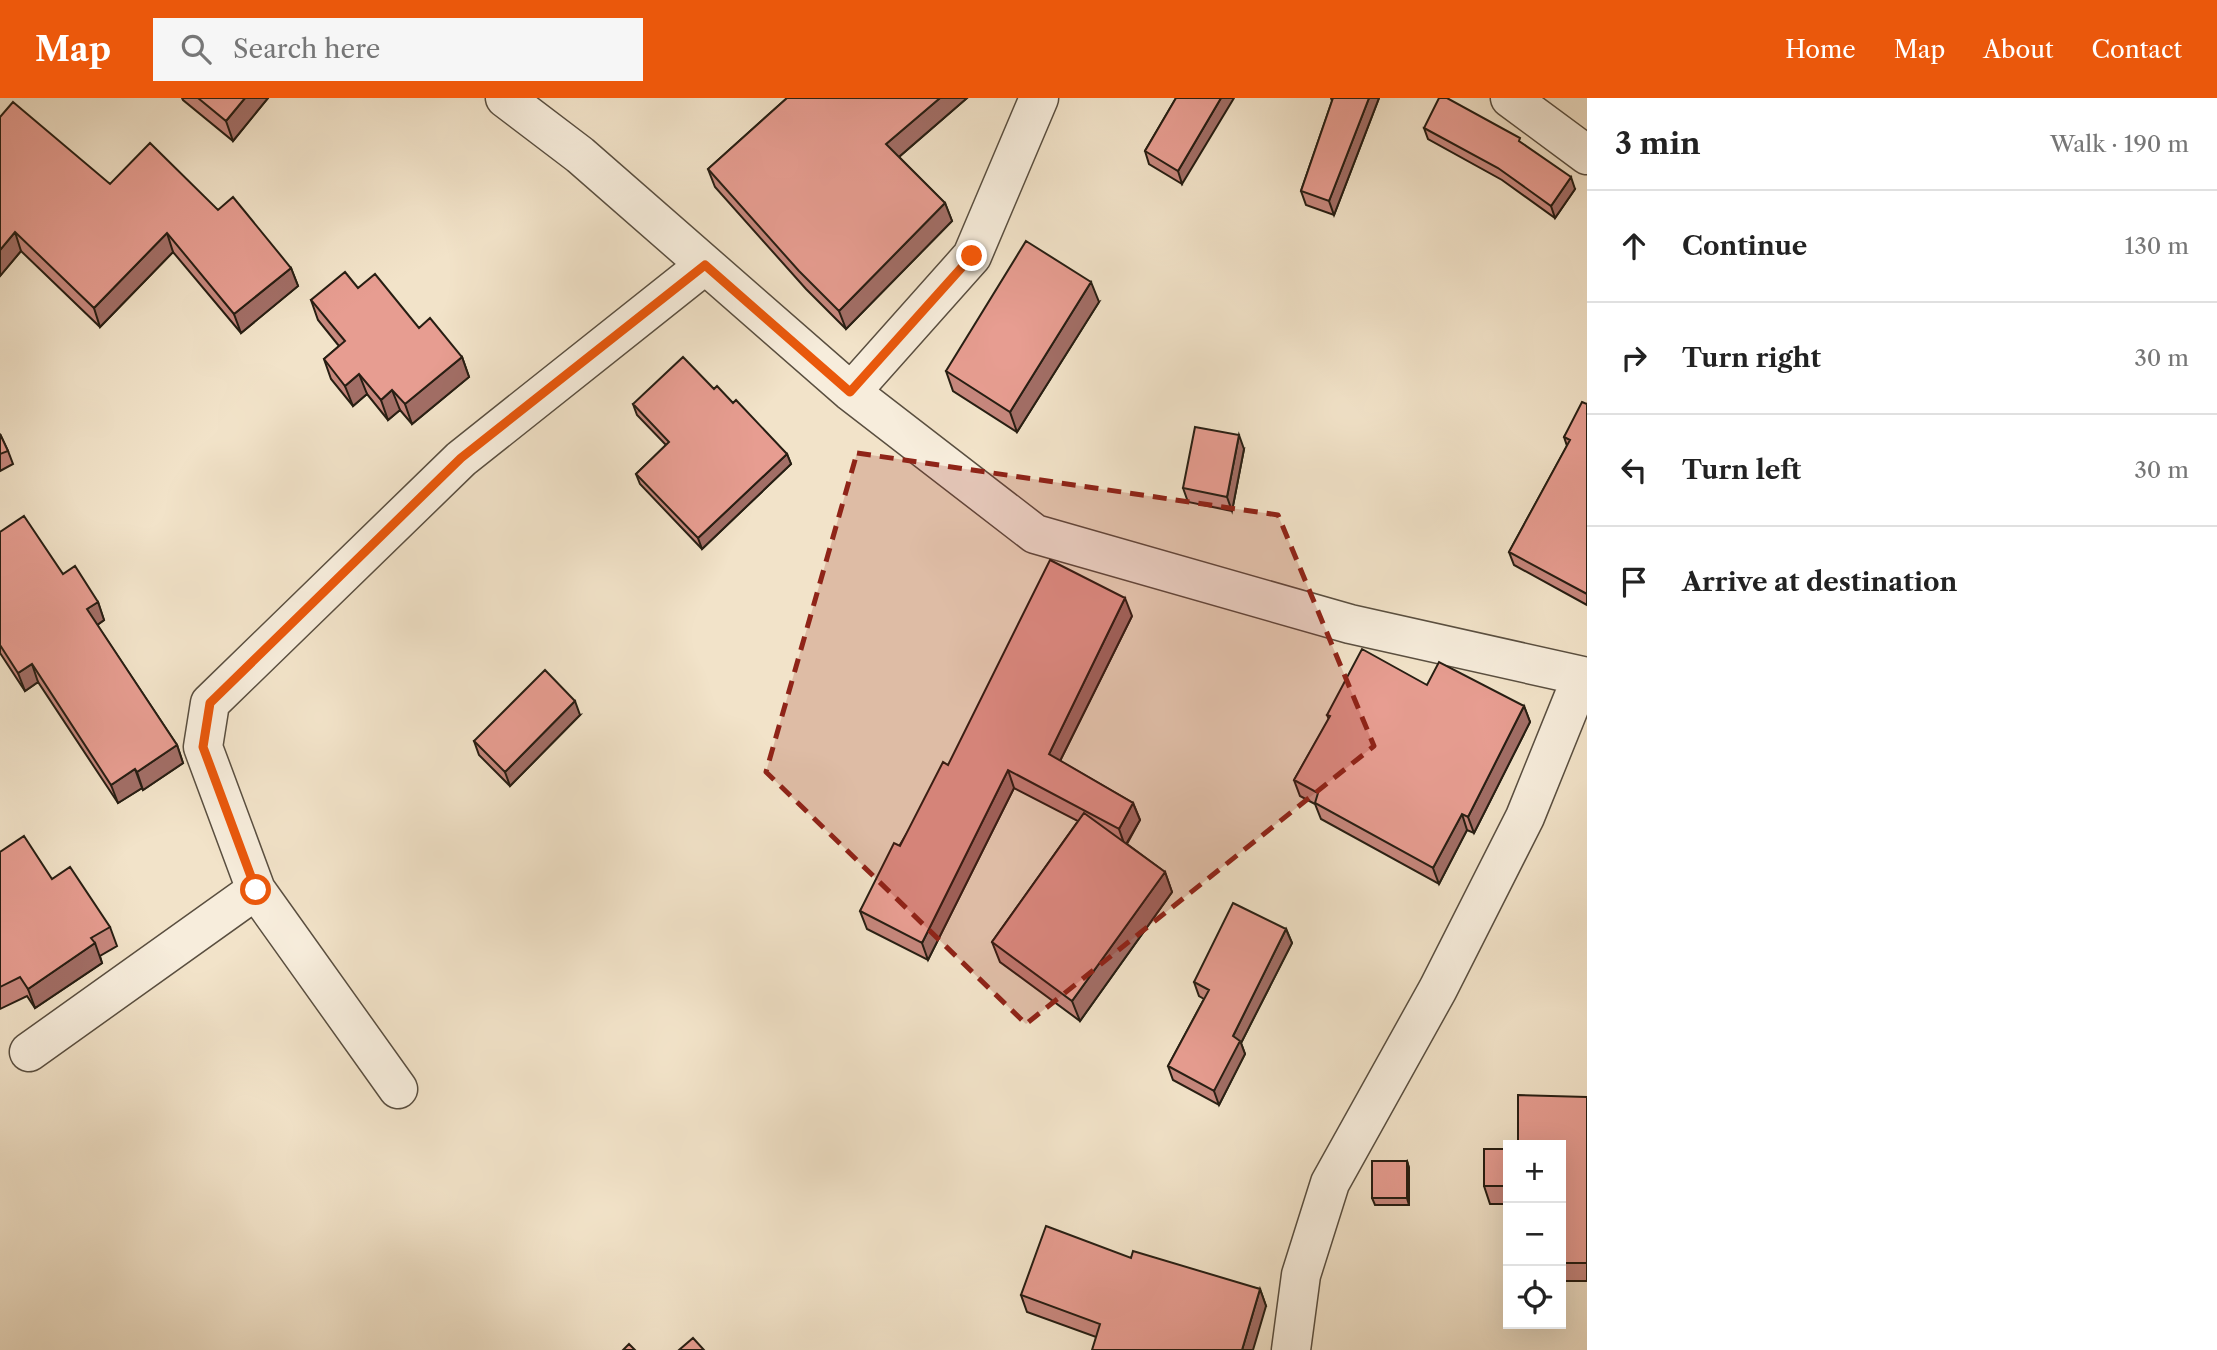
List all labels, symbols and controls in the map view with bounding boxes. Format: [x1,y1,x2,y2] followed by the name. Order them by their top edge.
[153,18,643,81] search box
[35,29,111,70] text: Map
[177,30,215,68] icon: search
[233,33,380,65] text: Search here
[1785,35,1856,64] text: Home
[1894,35,1945,64] text: Map
[1983,35,2054,64] text: About
[2092,35,2182,64] text: Contact
[1615,125,1701,162] text: 3 min
[2050,130,2189,158] text: Walk · 190 m
[1615,227,1653,265] icon: ahead
[1682,230,1807,262] text: Continue
[2125,232,2189,260] text: 130 m
[956,240,987,271] route end
[1615,339,1653,377] icon: right
[1682,342,1821,374] text: Turn right
[2134,344,2189,372] text: 30 m
[1615,451,1653,489] icon: left
[1682,454,1801,486] text: Turn left
[2134,456,2189,484] text: 30 m
[1615,563,1653,601] icon: arrive
[1682,566,1957,598] text: Arrive at destination
[240,874,271,905] route start
[1503,1140,1566,1329] map controls
[1503,1140,1566,1203] button: +
[1503,1203,1566,1266] button: −
[1503,1266,1566,1329] button: locate

